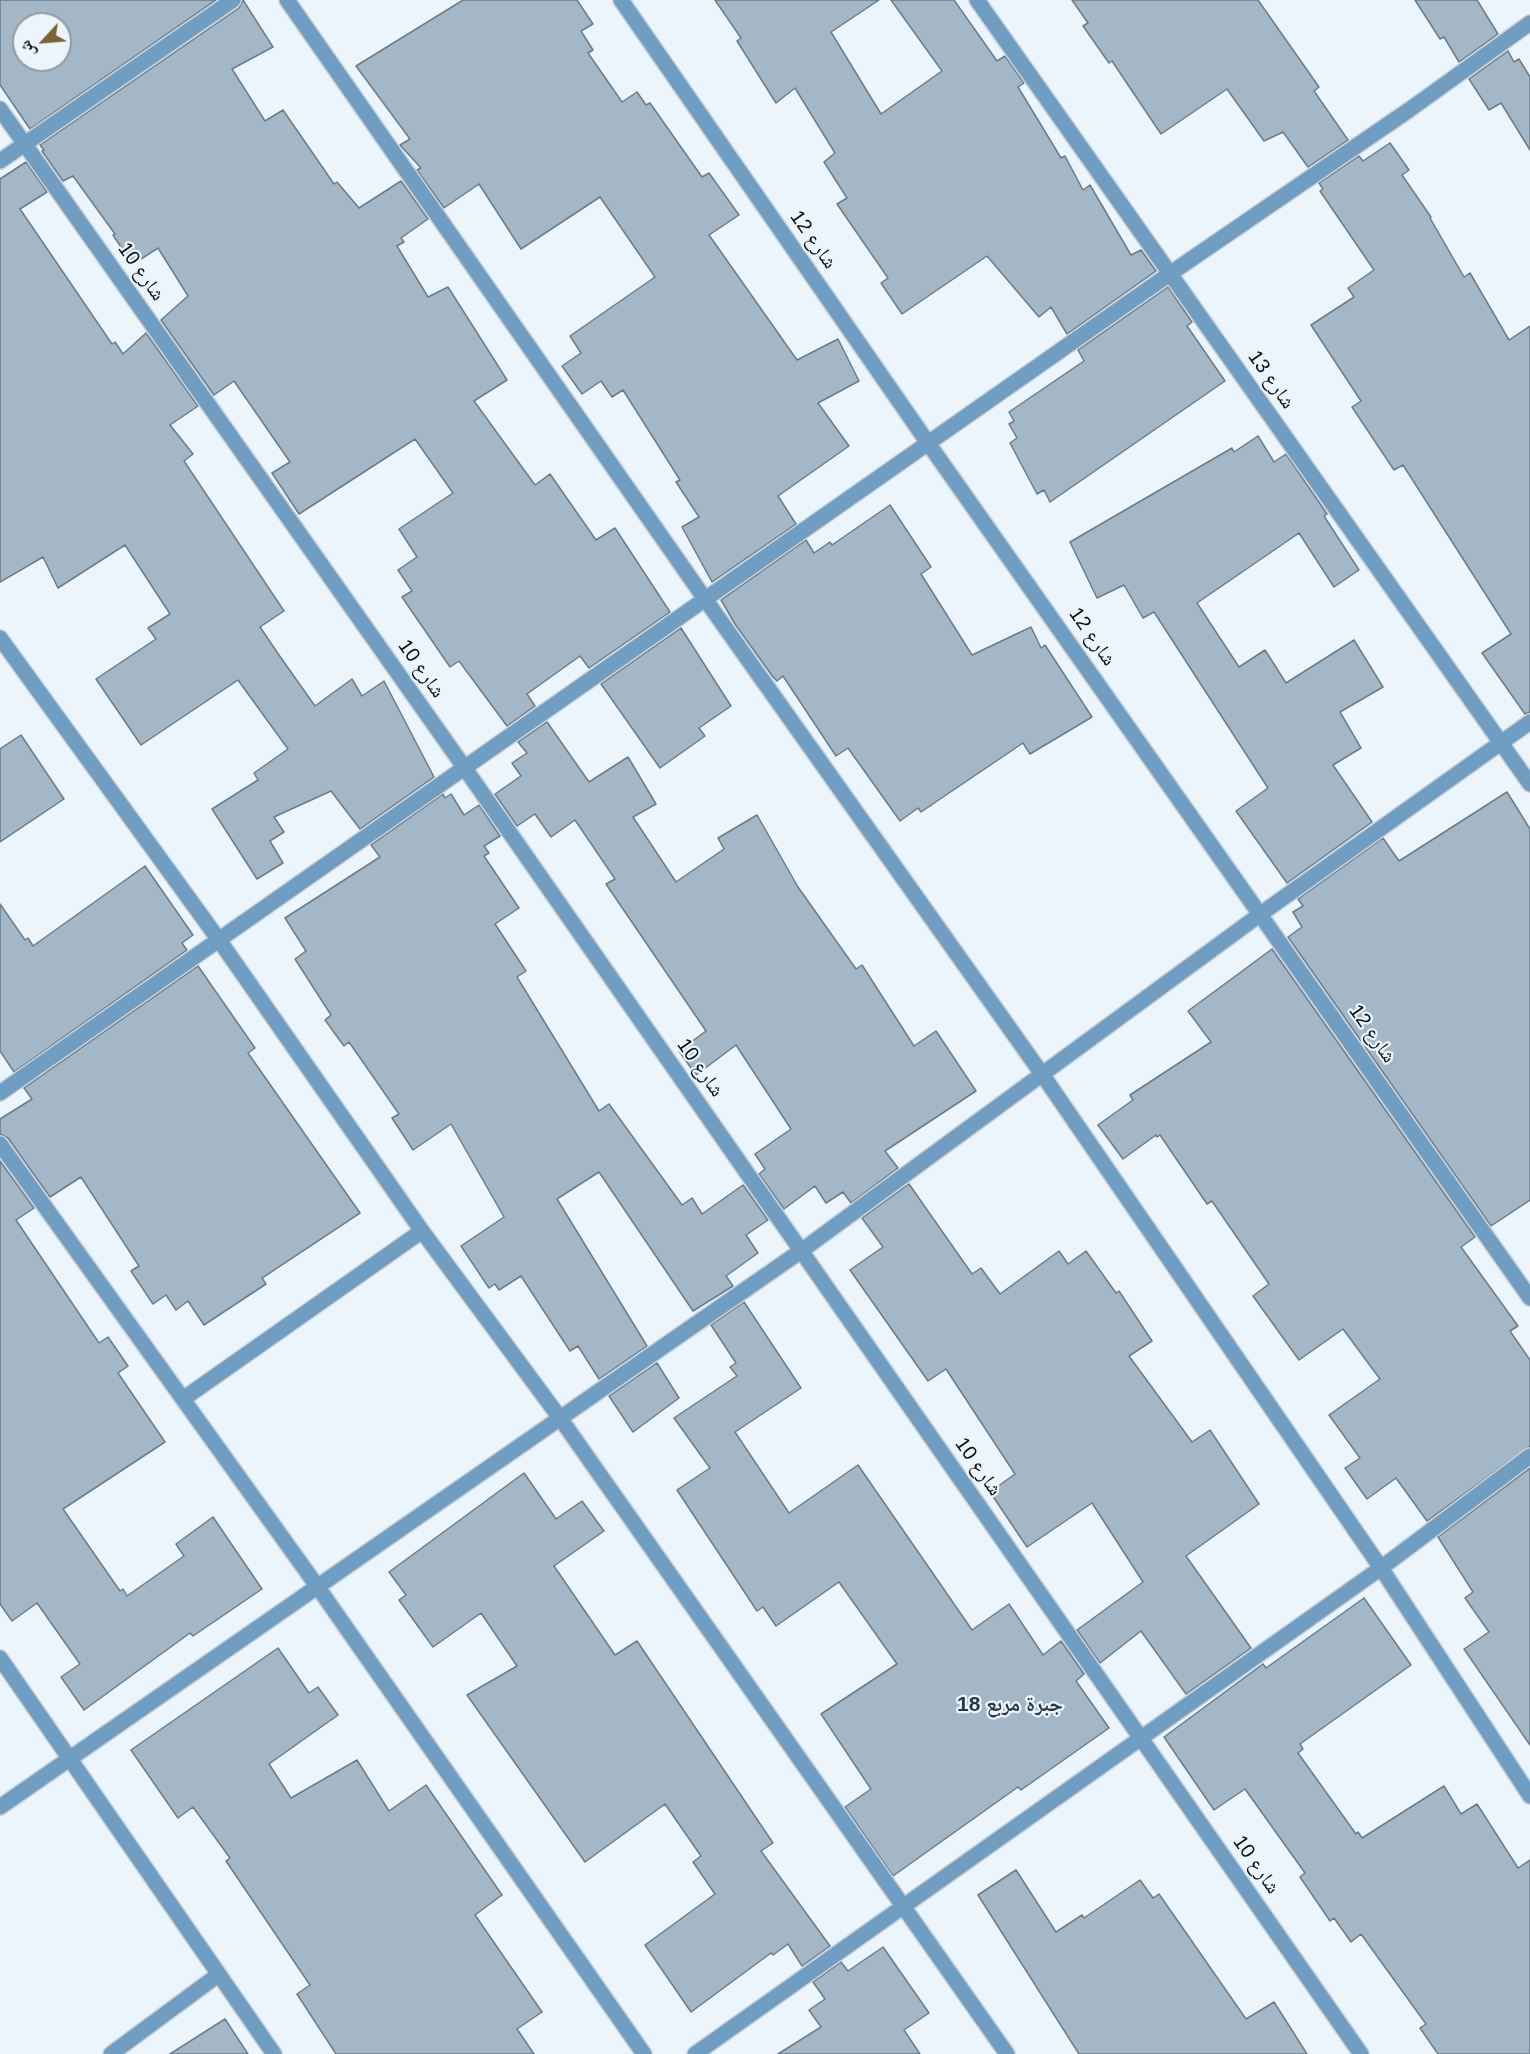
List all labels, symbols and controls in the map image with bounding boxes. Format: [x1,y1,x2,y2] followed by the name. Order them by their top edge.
[12,12,72,72] north arrow
[16,38,39,61] text: ش
[784,206,842,274] street label: شارع 12
[112,238,170,306] street label: شارع 10
[1242,346,1300,414] street label: شارع 13
[1063,603,1121,671] street label: شارع 12
[392,635,450,703] street label: شارع 10
[1343,1000,1401,1068] street label: شارع 12
[671,1034,729,1102] street label: شارع 10
[949,1433,1007,1501] street label: شارع 10
[957,1692,1063,1718] district label: جبرة مربع 18
[1227,1831,1285,1899] street label: شارع 10

